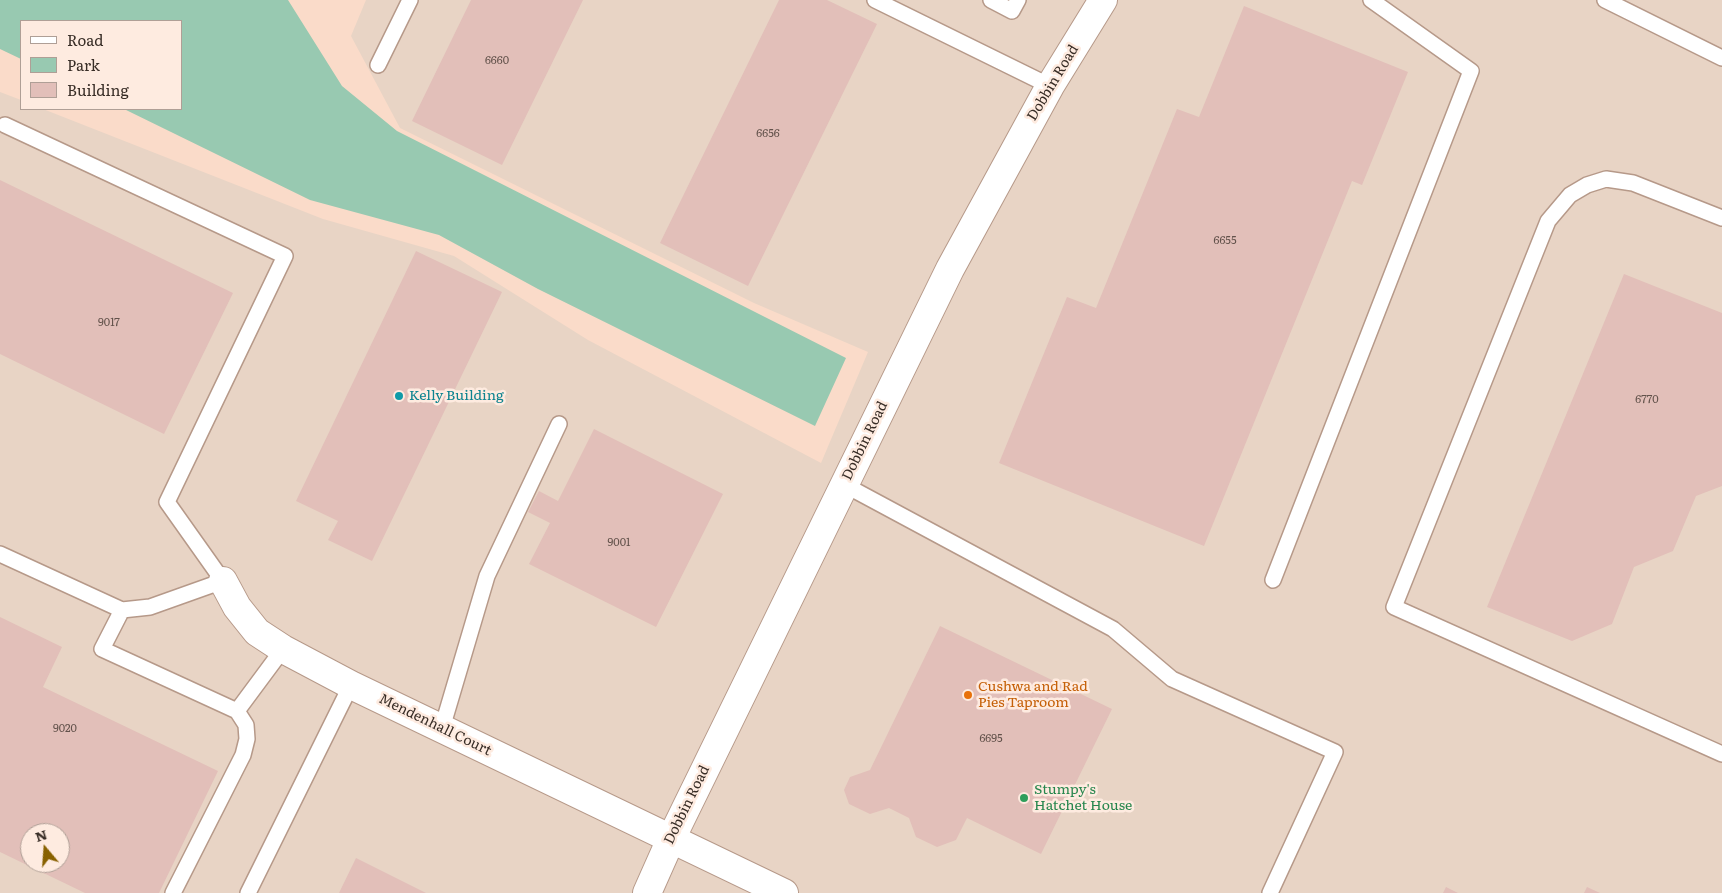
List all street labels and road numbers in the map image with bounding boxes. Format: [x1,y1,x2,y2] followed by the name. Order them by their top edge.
[1024,42,1082,124] street label: Dobbin Road
[839,399,891,483] street label: Dobbin Road
[376,690,494,760] street label: Mendenhall Court
[661,763,713,847] street label: Dobbin Road

